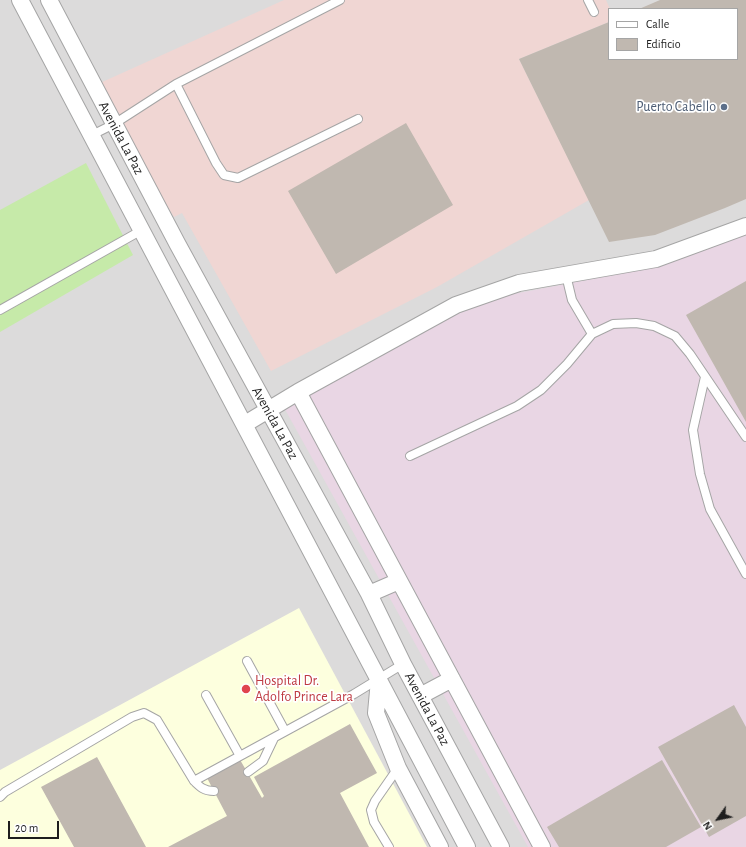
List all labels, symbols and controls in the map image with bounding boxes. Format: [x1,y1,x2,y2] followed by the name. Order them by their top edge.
[608,8,738,60] legend
[646,18,669,30] text: Calle
[646,38,681,50] text: Edificio
[95,99,147,177] street label: Avenida La Paz
[636,99,716,115] place label: Puerto Cabello
[719,102,729,112] marker: Puerto Cabello
[248,384,302,462] street label: Avenida La Paz
[401,670,453,748] street label: Avenida La Paz
[255,673,353,706] place label: Hospital Dr. Adolfo Prince Lara
[240,683,252,695] marker: Hospital Dr. Adolfo Prince Lara
[698,799,738,839] north arrow
[10,813,61,839] scale bar
[701,820,714,832] text: N
[15,822,38,834] text: 20 m

